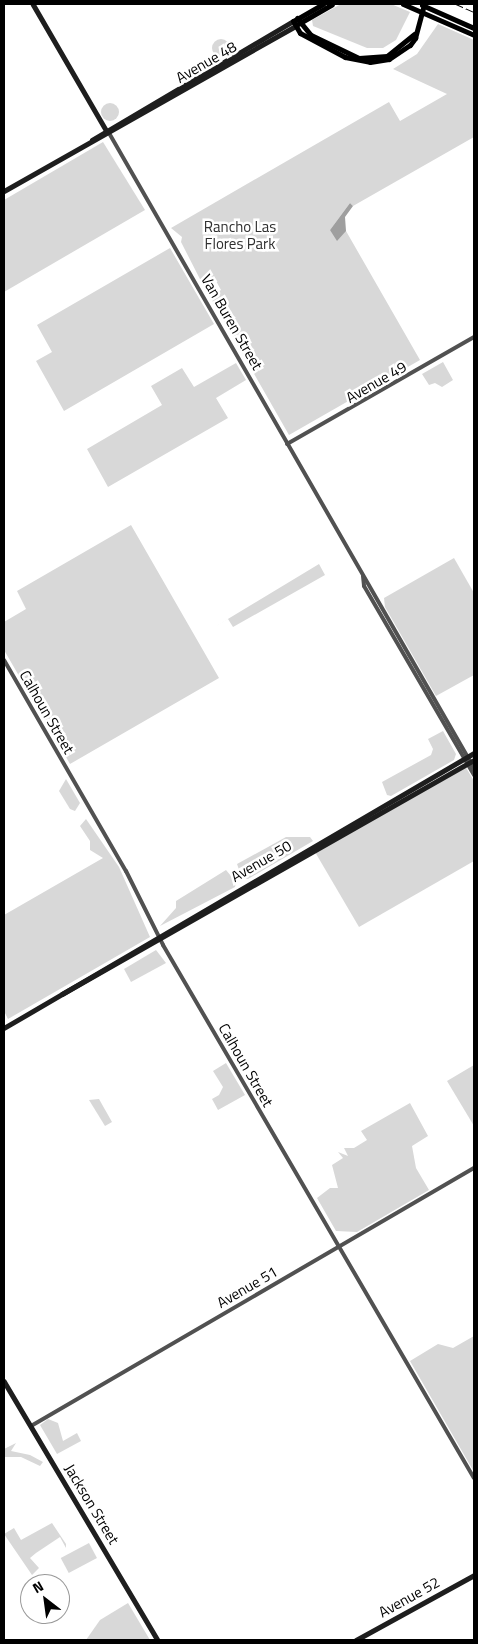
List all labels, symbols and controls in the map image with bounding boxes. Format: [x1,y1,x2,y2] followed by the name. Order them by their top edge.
[172,37,240,87] street label: Avenue 48
[204,217,276,252] park label: Rancho Las Flores Park
[197,271,267,373] street label: Van Buren Street
[342,357,410,407] street label: Avenue 49
[16,667,78,757] street label: Calhoun Street
[227,836,295,886] street label: Avenue 50
[215,1020,277,1110] street label: Calhoun Street
[213,1262,281,1312] street label: Avenue 51
[61,1461,123,1547] street label: Jackson Street
[375,1573,443,1621] street label: Avenue 52
[20,1574,70,1624] north arrow
[28,1575,47,1598] text: N

